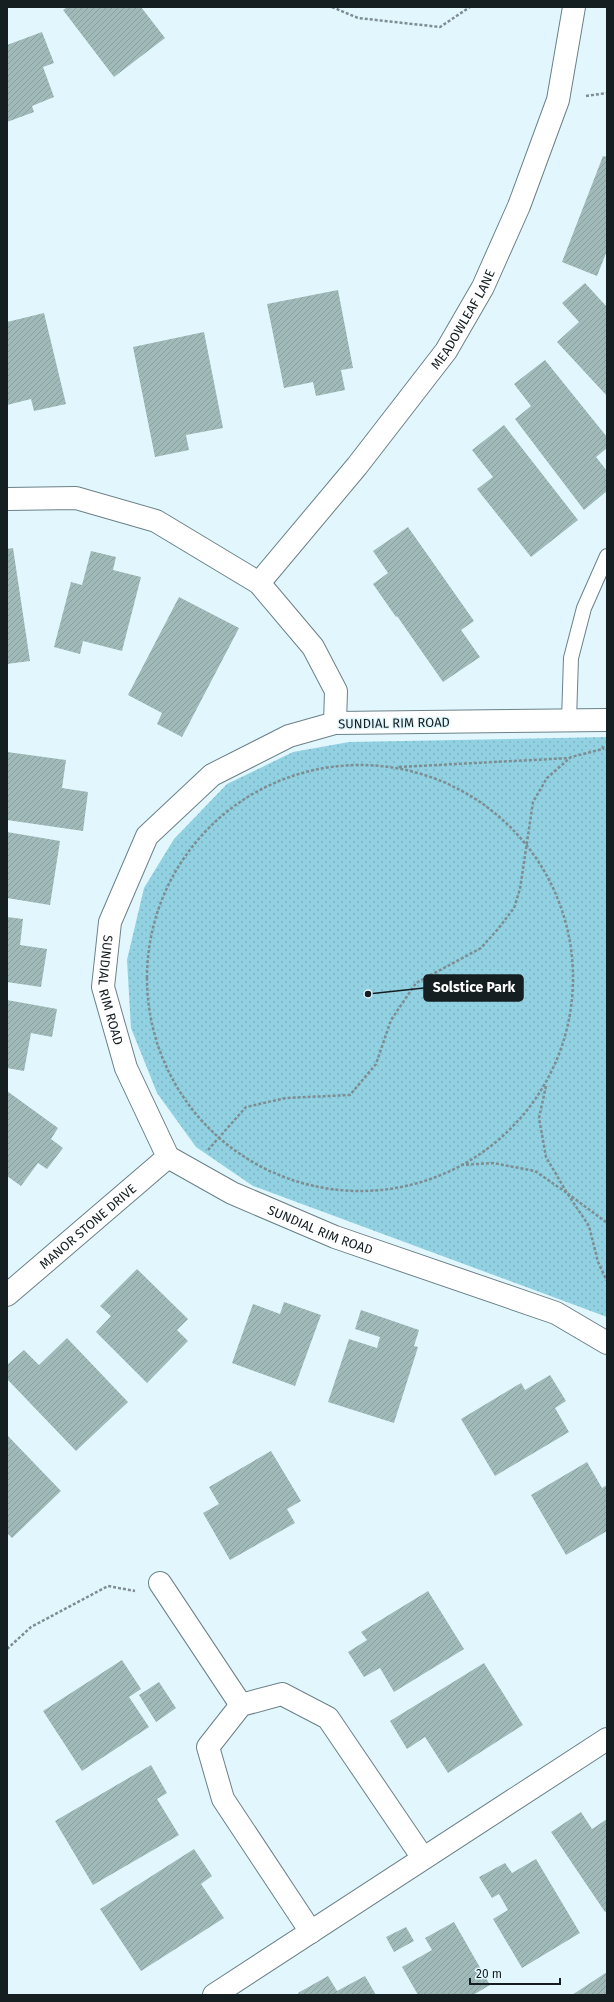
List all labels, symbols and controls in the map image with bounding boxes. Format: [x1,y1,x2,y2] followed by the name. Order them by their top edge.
[427,267,497,372] street label: MEADOWLEAF LANE
[338,715,450,731] street label: SUNDIAL RIM ROAD
[95,934,127,1046] street label: SUNDIAL RIM ROAD
[424,975,523,1001] callout: Solstice Park
[433,979,516,996] text: Solstice Park
[36,1180,139,1272] street label: MANOR STONE DRIVE
[266,1202,375,1257] street label: SUNDIAL RIM ROAD
[470,1960,560,1986] scale bar
[476,1967,502,1981] text: 20 m

